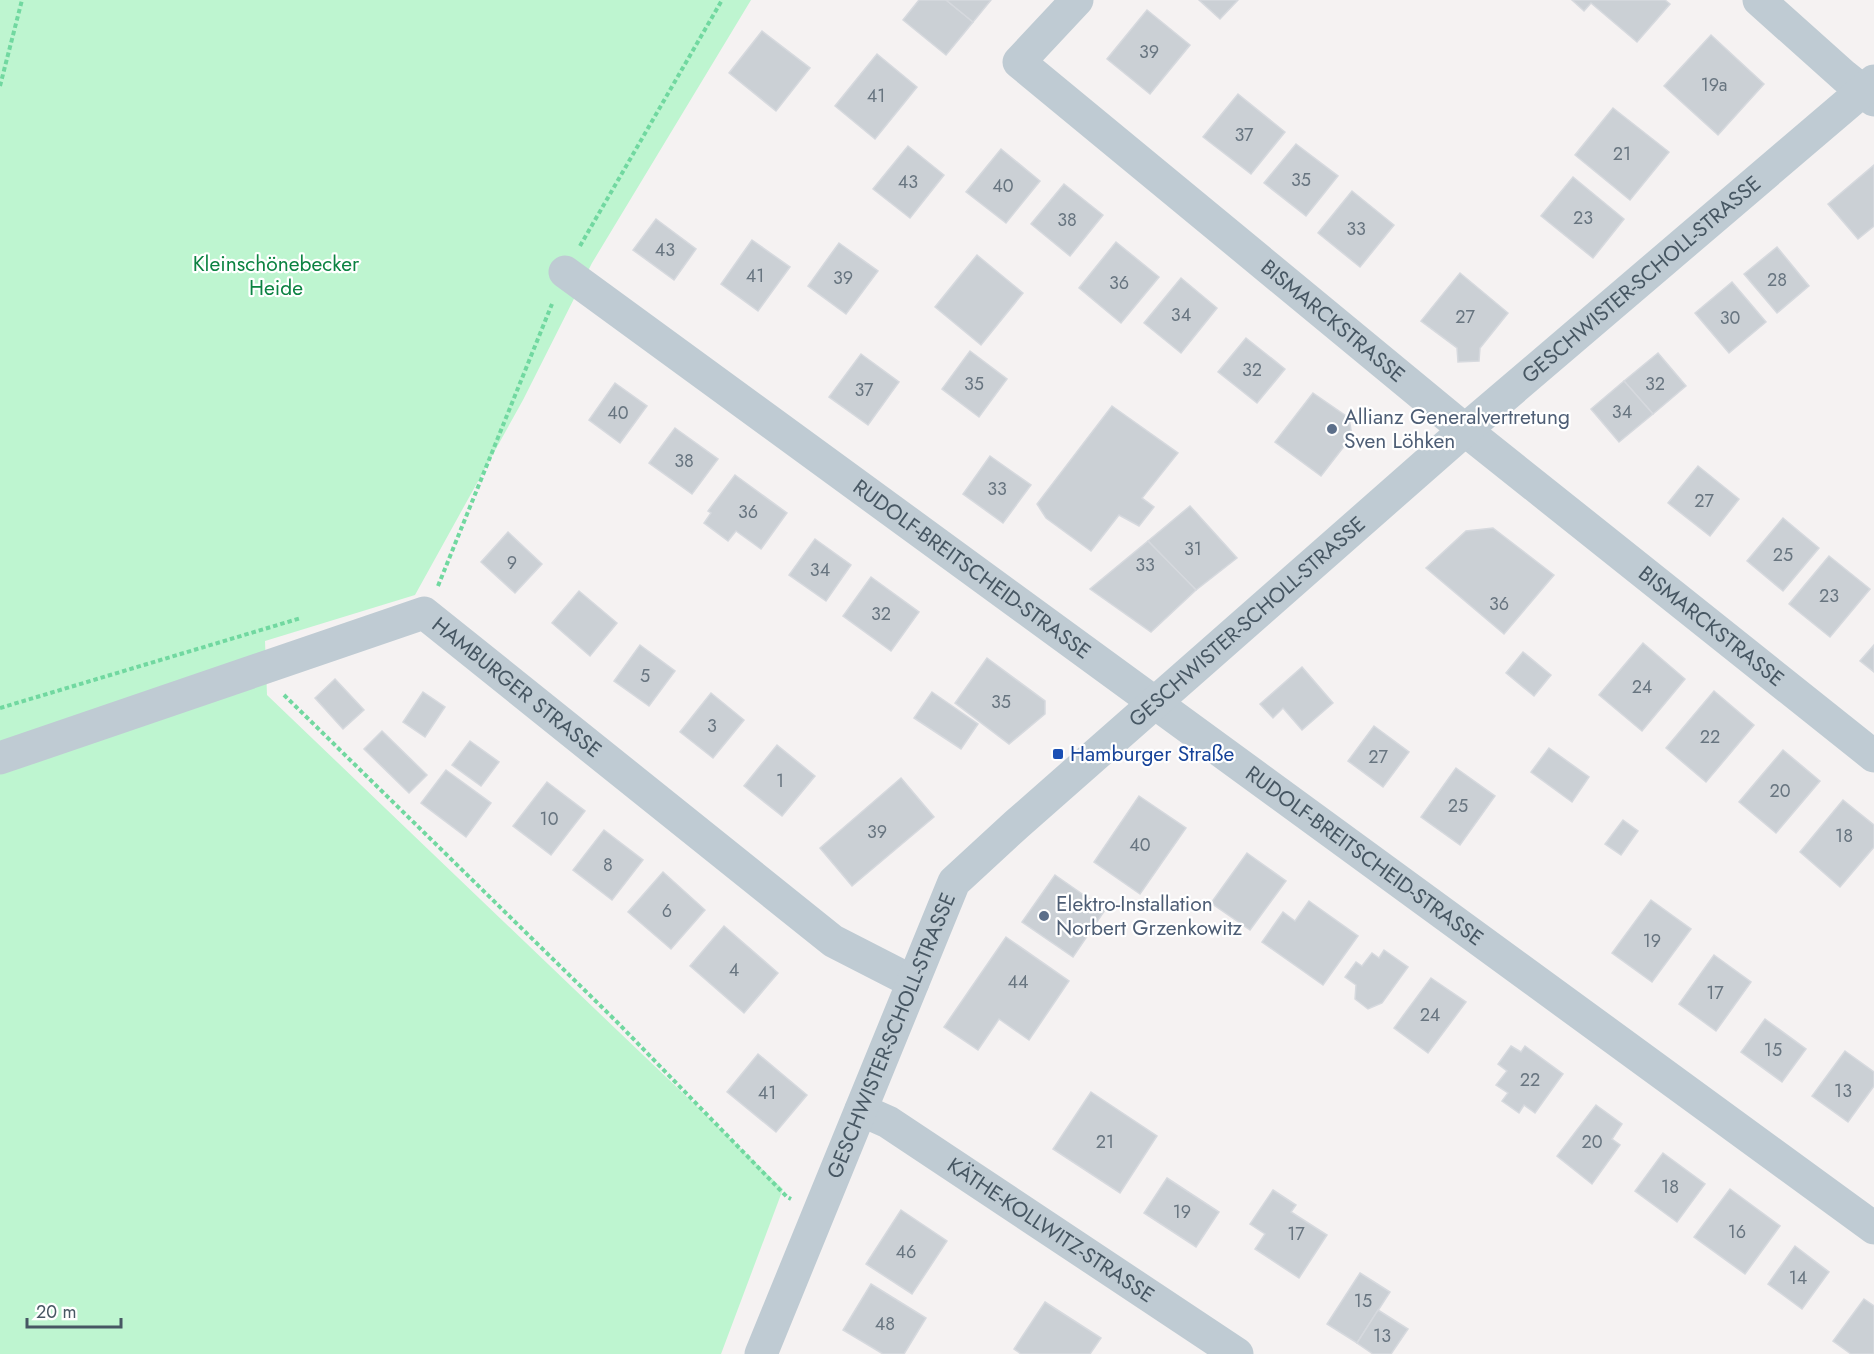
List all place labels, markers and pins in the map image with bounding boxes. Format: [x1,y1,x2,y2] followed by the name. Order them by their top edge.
[1344,402,1570,456] place label: Allianz Generalvertretung Sven Löhken
[1325,422,1339,436] marker: Allianz Generalvertretung Sven Löhken
[1070,739,1234,769] place label: Hamburger Straße
[1051,747,1065,761] marker: Hamburger Straße
[1056,889,1242,943] place label: Elektro-Installation Norbert Grzenkowitz
[1037,909,1051,923] marker: Elektro-Installation Norbert Grzenkowitz

